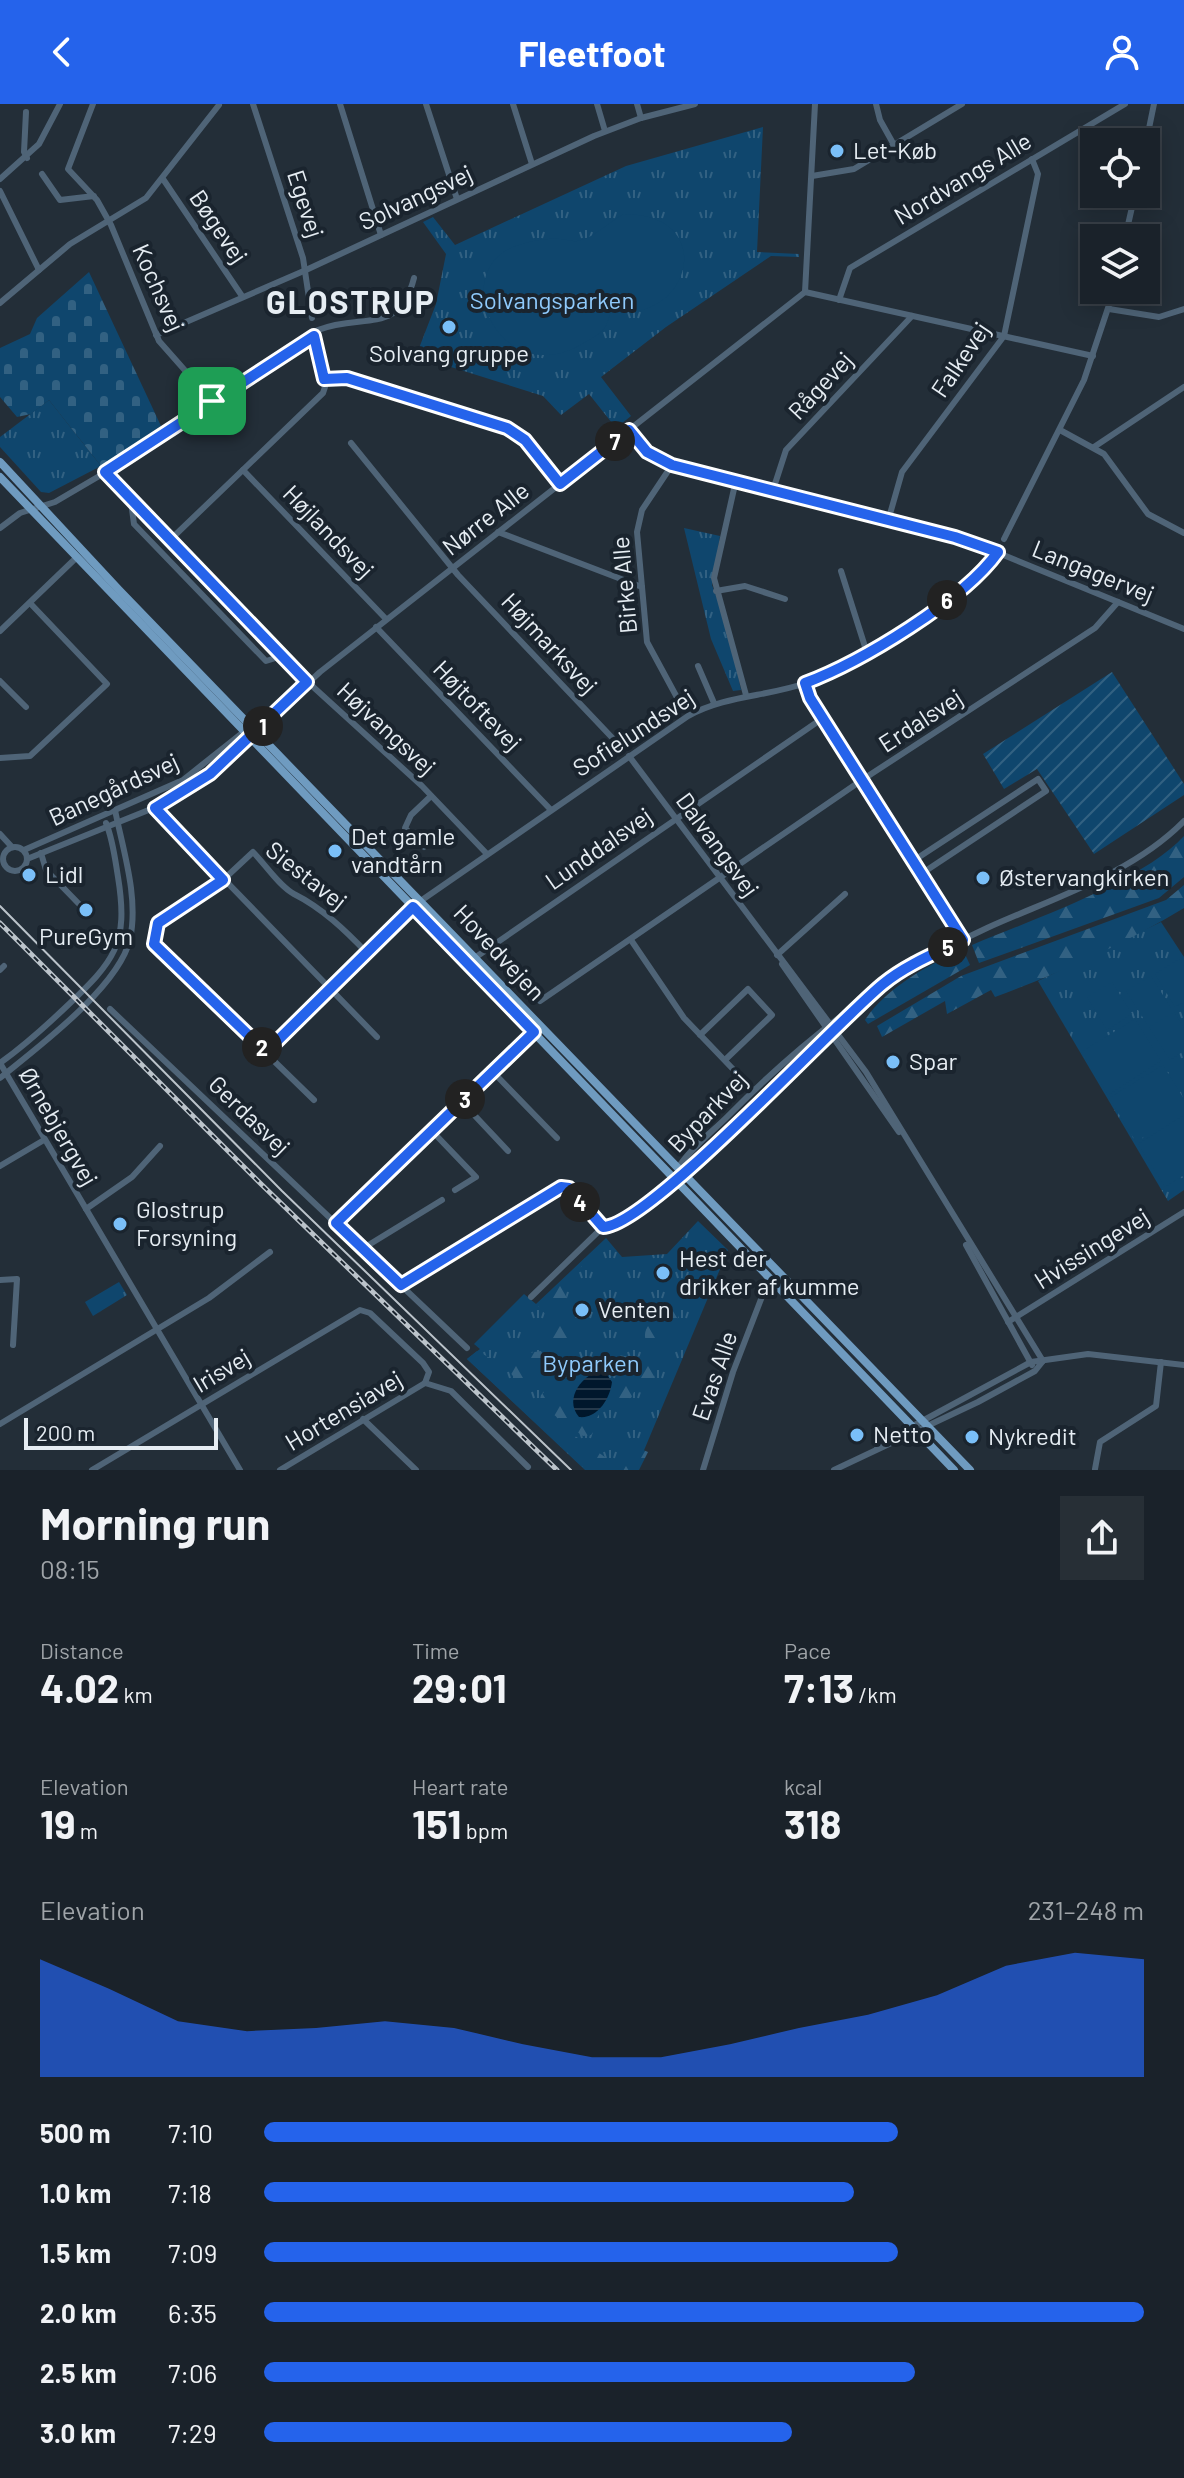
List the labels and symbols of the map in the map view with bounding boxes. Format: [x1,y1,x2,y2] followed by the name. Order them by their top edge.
[888,125,1036,230] street label: Nordvangs Alle
[853,135,937,164] place label: Let-Køb
[828,142,846,160] marker: Let-Køb
[354,158,477,236] street label: Solvangsvej
[282,166,331,241] street label: Egevej
[184,184,254,269] street label: Bøgevej
[127,239,192,336] street label: Kochsvej
[266,282,436,320] district label: GLOSTRUP
[470,285,634,314] park label: Solvangsparken
[924,316,995,402] street label: Falkevej
[440,318,458,336] marker: Solvang gruppe
[369,338,529,367] place label: Solvang gruppe
[781,345,858,425] street label: Rågevej
[178,367,246,435] pin
[595,421,635,461] pin: 7
[436,475,534,561] street label: Nørre Alle
[278,478,381,584] street label: Højlandsvej
[1028,533,1159,608] street label: Langagervej
[605,535,642,635] street label: Birke Alle
[927,580,967,620] pin: 6
[496,586,604,699] street label: Højmarksvej
[428,654,528,756] street label: Højtoftevej
[332,675,442,781] street label: Højvangsvej
[567,682,699,782] street label: Sofielundsvej
[873,682,968,758] street label: Erdalsvej
[243,706,283,746] pin: 1
[44,746,183,831] street label: Banegårdsvej
[671,786,766,902] street label: Dalvangsvej
[539,800,657,895] street label: Lunddalsvej
[351,821,455,878] place label: Det gamle vandtårn
[261,834,353,915] street label: Siestavej
[326,842,344,860] marker: Det gamle vandtårn
[45,859,83,888] place label: Lidl
[999,862,1169,891] place label: Østervangkirken
[20,866,38,884] marker: Lidl
[974,869,992,887] marker: Østervangkirken
[448,898,552,1006] street label: Hovedvejen
[77,901,95,919] marker: PureGym
[39,921,133,950] place label: PureGym
[928,927,968,967] pin: 5
[242,1027,282,1067] pin: 2
[909,1046,958,1075] place label: Spar
[884,1053,902,1071] marker: Spar
[14,1062,105,1191] street label: Ørnebjergvej
[661,1064,753,1158] street label: Byparkvej
[203,1069,297,1161] street label: Gerdasvej
[445,1079,485,1119] pin: 3
[560,1182,600,1222] pin: 4
[136,1194,237,1251] place label: Glostrup Forsyning
[1028,1201,1154,1294] street label: Hvissingevej
[111,1215,129,1233] marker: Glostrup Forsyning
[679,1243,860,1300] place label: Hest der drikker af kumme
[654,1264,672,1282] marker: Hest der drikker af kumme
[598,1294,671,1323] place label: Venten
[573,1301,591,1319] marker: Venten
[685,1327,742,1424] street label: Evas Alle
[187,1341,255,1398] street label: Irisvej
[542,1348,640,1377] park label: Byparken
[279,1363,407,1456] street label: Hortensiavej
[24,1414,218,1450] scale bar
[873,1419,932,1448] place label: Netto
[988,1421,1077,1450] place label: Nykredit
[848,1426,866,1444] marker: Netto
[963,1428,981,1446] marker: Nykredit

